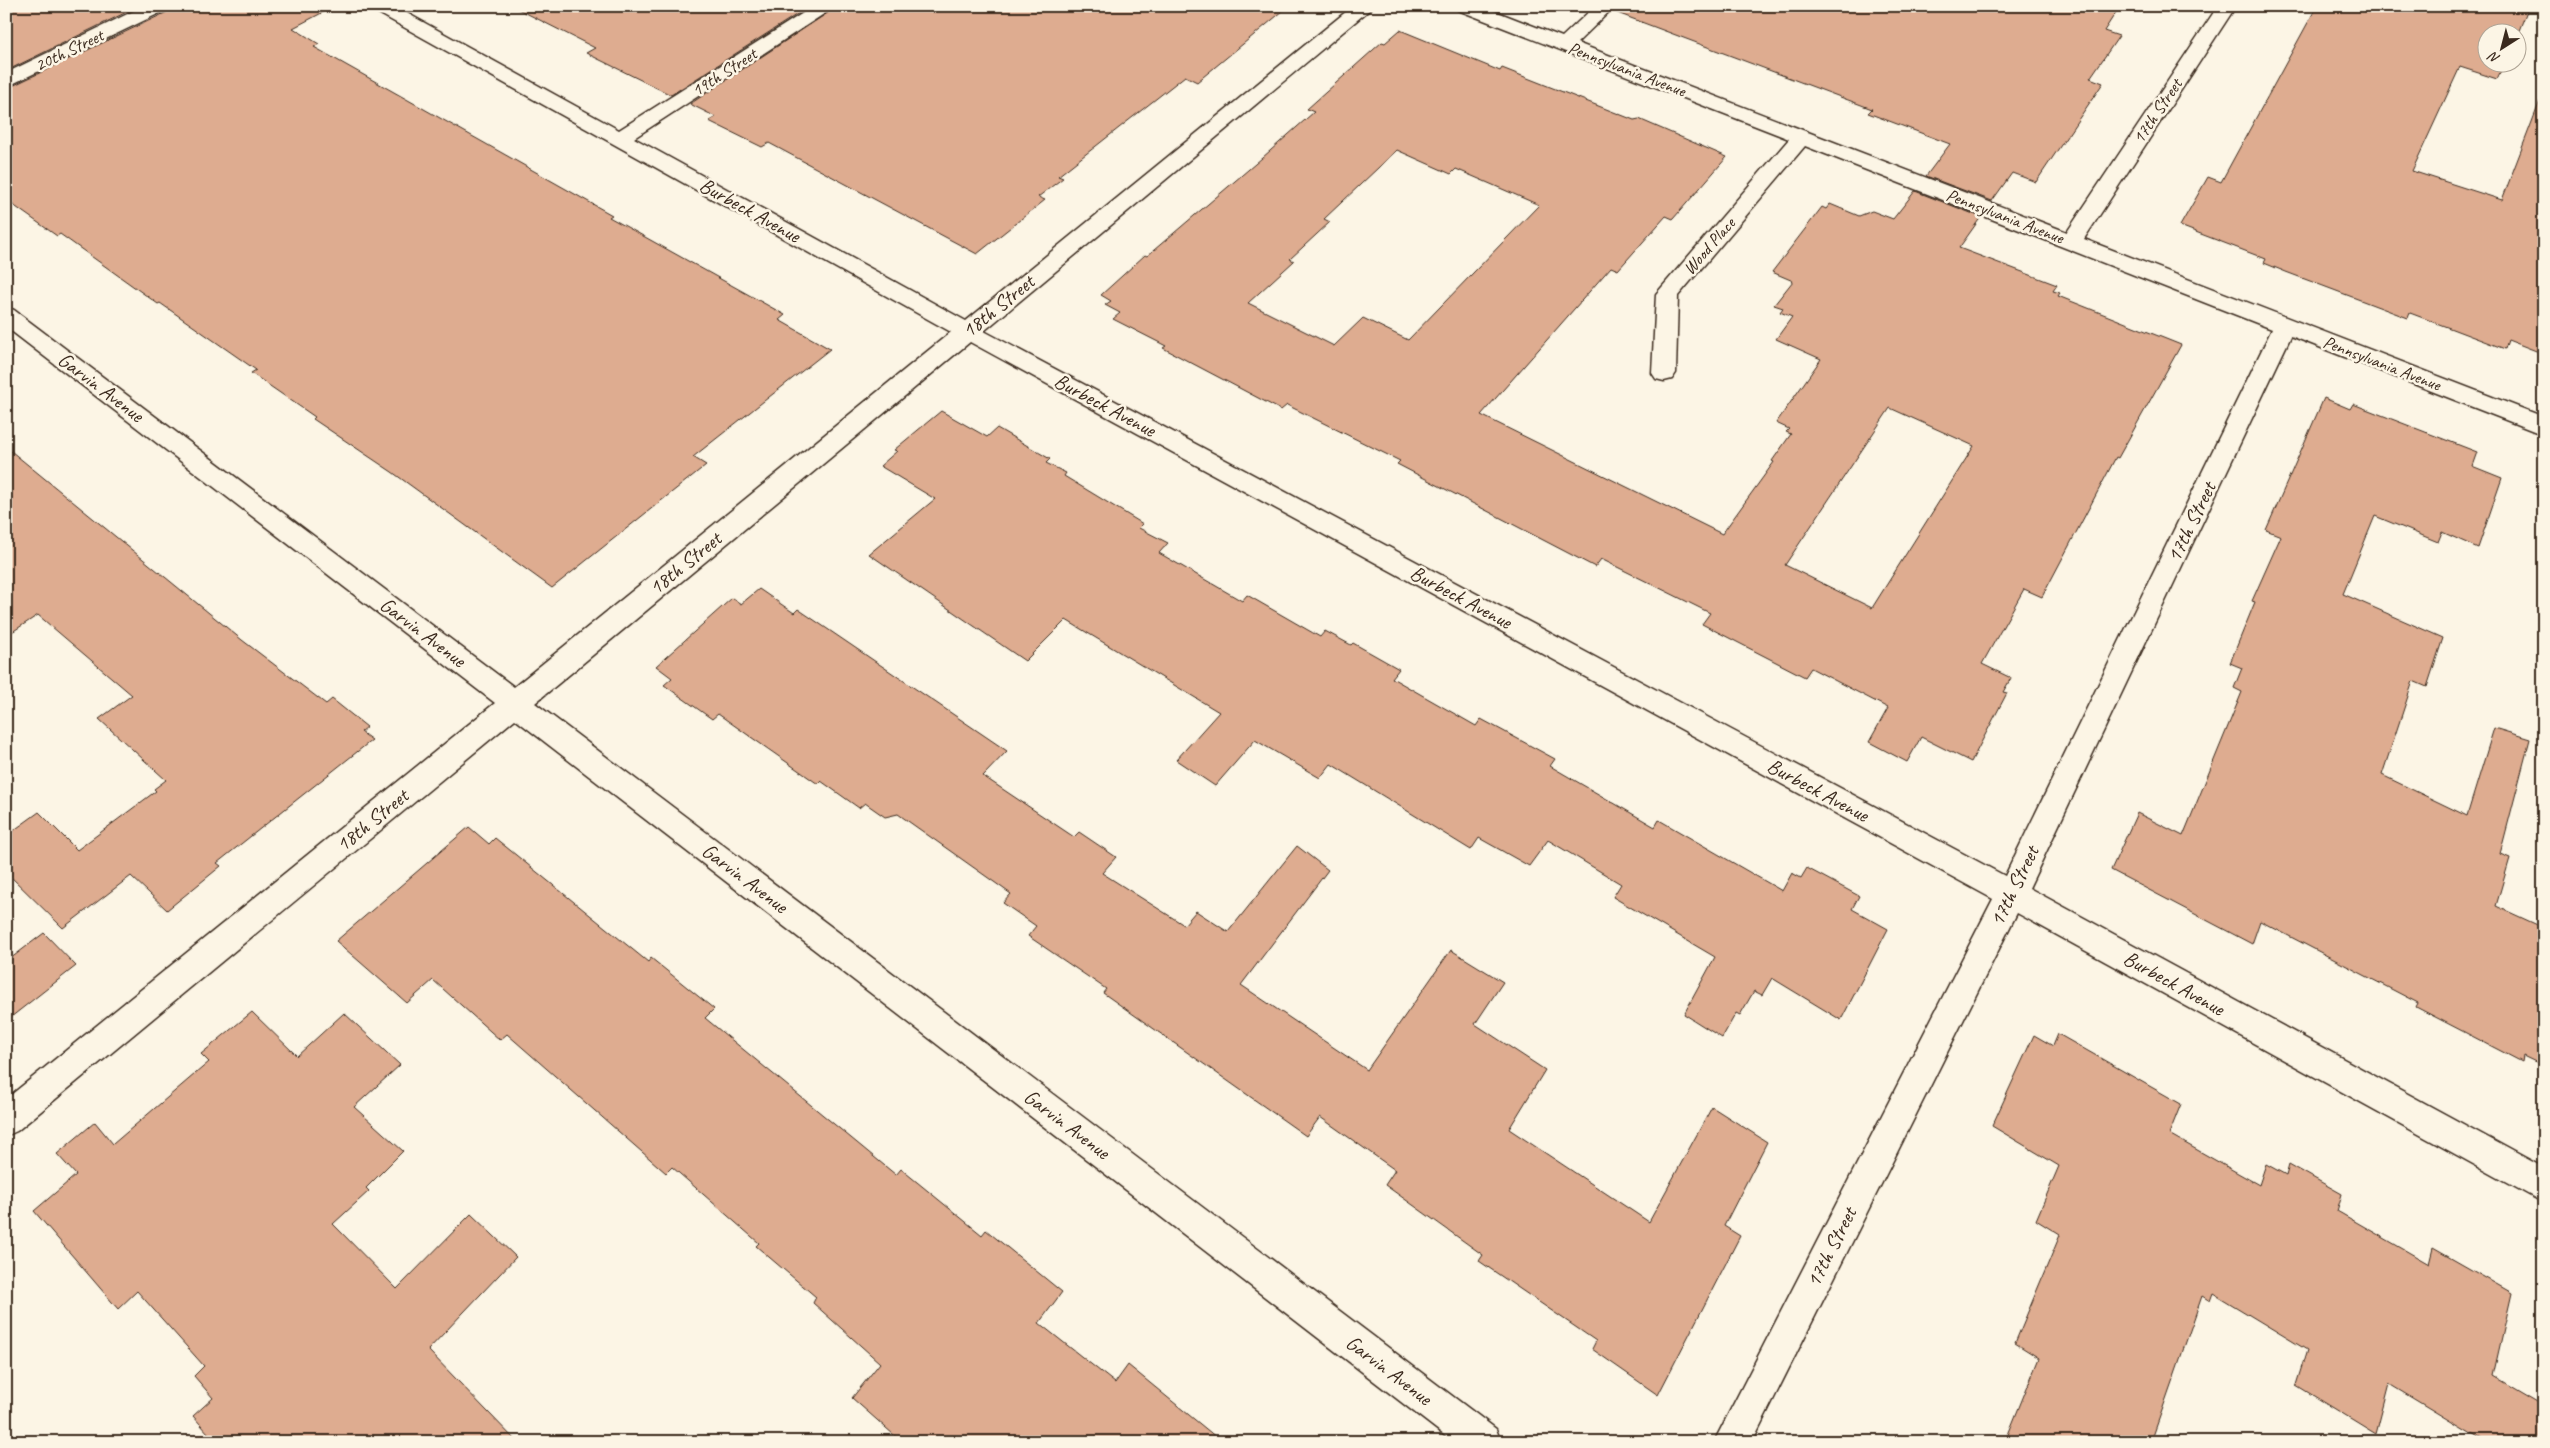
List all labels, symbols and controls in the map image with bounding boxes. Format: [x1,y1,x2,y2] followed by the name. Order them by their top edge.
[2478,22,2528,72] north arrow
[31,23,109,76] street label: 20th Street
[1565,37,1690,102] street label: Pennsylvania Avenue
[687,42,763,101] street label: 19th Street
[2484,47,2503,68] text: N
[2127,73,2188,148] street label: 17th Street
[695,172,806,249] street label: Burbeck Avenue
[1943,184,2068,249] street label: Pennsylvania Avenue
[1678,212,1741,279] street label: Wood Place
[956,268,1041,343] street label: 18th Street
[2320,331,2445,396] street label: Pennsylvania Avenue
[53,346,150,428] street label: Garvin Avenue
[1050,367,1161,443] street label: Burbeck Avenue
[2161,476,2222,566] street label: 17th Street
[643,525,728,600] street label: 18th Street
[1406,559,1517,635] street label: Burbeck Avenue
[375,591,472,673] street label: Garvin Avenue
[1763,752,1874,828] street label: Burbeck Avenue
[330,782,415,857] street label: 18th Street
[697,837,794,919] street label: Garvin Avenue
[1984,840,2045,930] street label: 17th Street
[2119,945,2230,1022] street label: Burbeck Avenue
[1019,1083,1116,1165] street label: Garvin Avenue
[1800,1201,1863,1291] street label: 17th Street
[1341,1329,1438,1411] street label: Garvin Avenue

